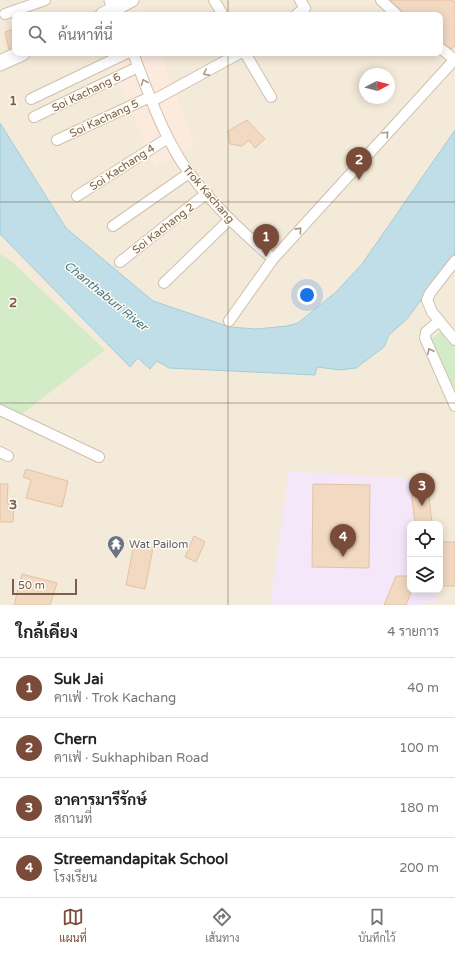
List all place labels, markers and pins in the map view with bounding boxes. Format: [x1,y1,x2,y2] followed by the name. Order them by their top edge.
[346,147,372,180] pin: 2
[253,224,279,257] pin: 1
[409,473,435,506] pin: 3
[330,524,356,557] pin: 4
[106,534,126,559] temple icon: Wat Pailom
[129,538,188,551] place label: Wat Pailom

